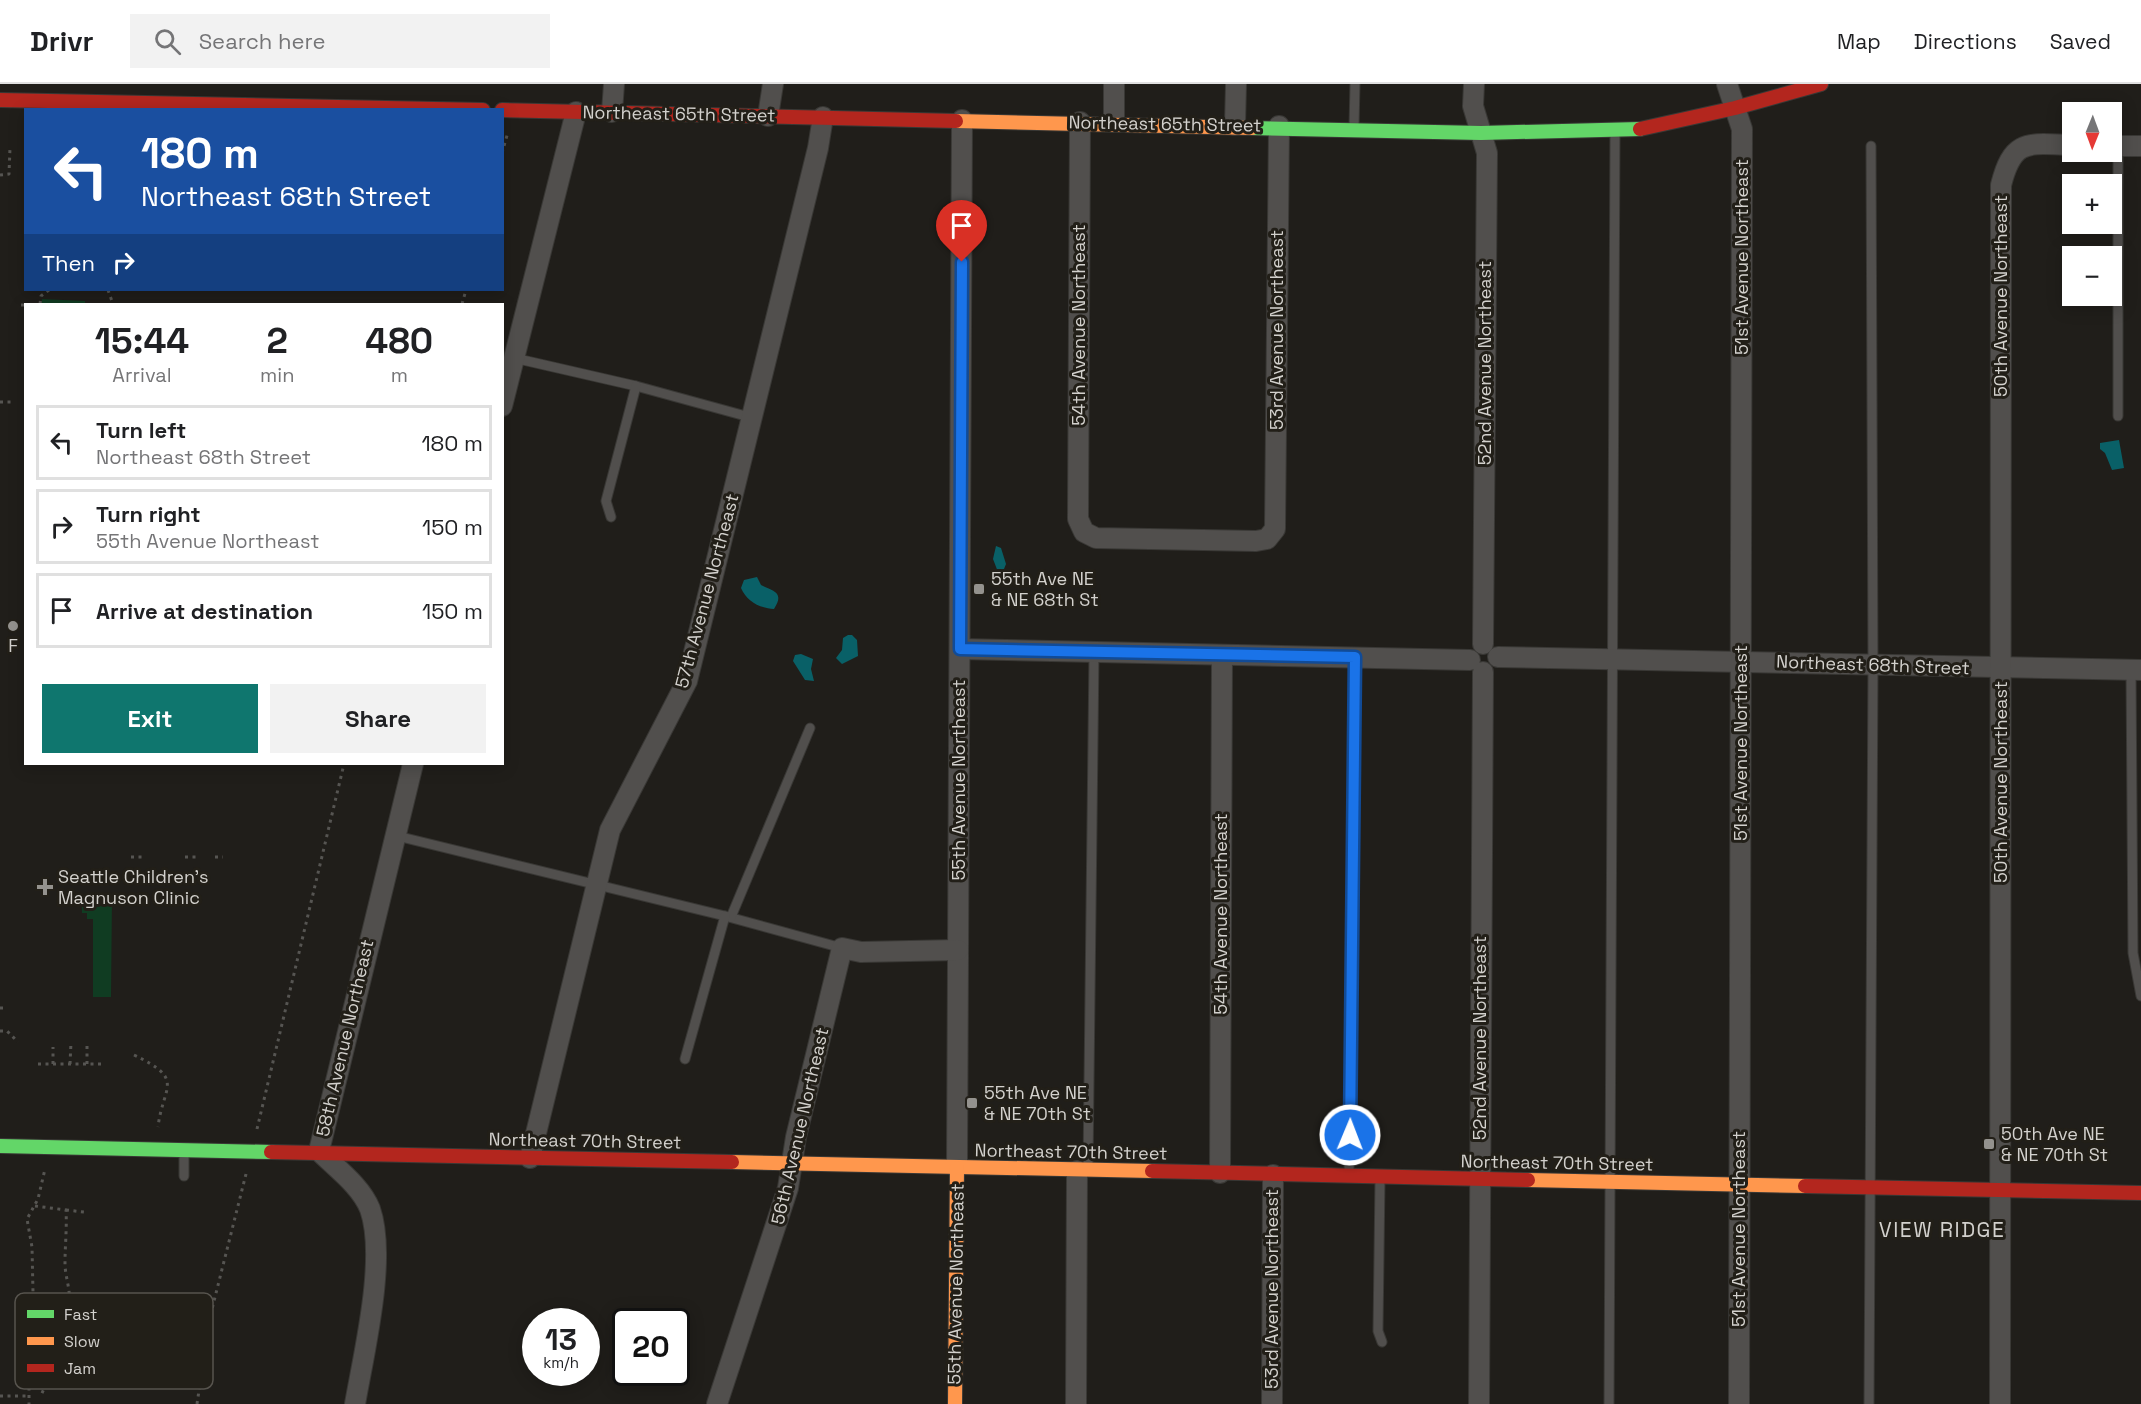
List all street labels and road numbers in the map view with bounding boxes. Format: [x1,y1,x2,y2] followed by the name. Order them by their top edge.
[582,100,776,127] street label: Northeast 65th Street
[1068,110,1262,137] street label: Northeast 65th Street
[1730,159,1753,355] street label: 51st Avenue Northeast
[1989,195,2012,397] street label: 50th Avenue Northeast
[1067,224,1090,426] street label: 54th Avenue Northeast
[1265,230,1288,430] street label: 53rd Avenue Northeast
[1473,261,1496,465] street label: 52nd Avenue Northeast
[669,491,744,691] street label: 57th Avenue Northeast
[1729,645,1752,841] street label: 51st Avenue Northeast
[1776,650,1970,679] street label: Northeast 68th Street
[947,679,970,881] street label: 55th Avenue Northeast
[1989,681,2012,883] street label: 50th Avenue Northeast
[1209,813,1232,1015] street label: 54th Avenue Northeast
[1468,936,1491,1140] street label: 52nd Avenue Northeast
[311,937,378,1139] street label: 58th Avenue Northeast
[766,1025,833,1227] street label: 56th Avenue Northeast
[488,1127,682,1154] street label: Northeast 70th Street
[1727,1131,1750,1327] street label: 51st Avenue Northeast
[974,1138,1168,1165] street label: Northeast 70th Street
[1460,1149,1654,1176] street label: Northeast 70th Street
[942,1183,969,1385] street label: 55th Avenue Northeast
[1260,1189,1283,1389] street label: 53rd Avenue Northeast

